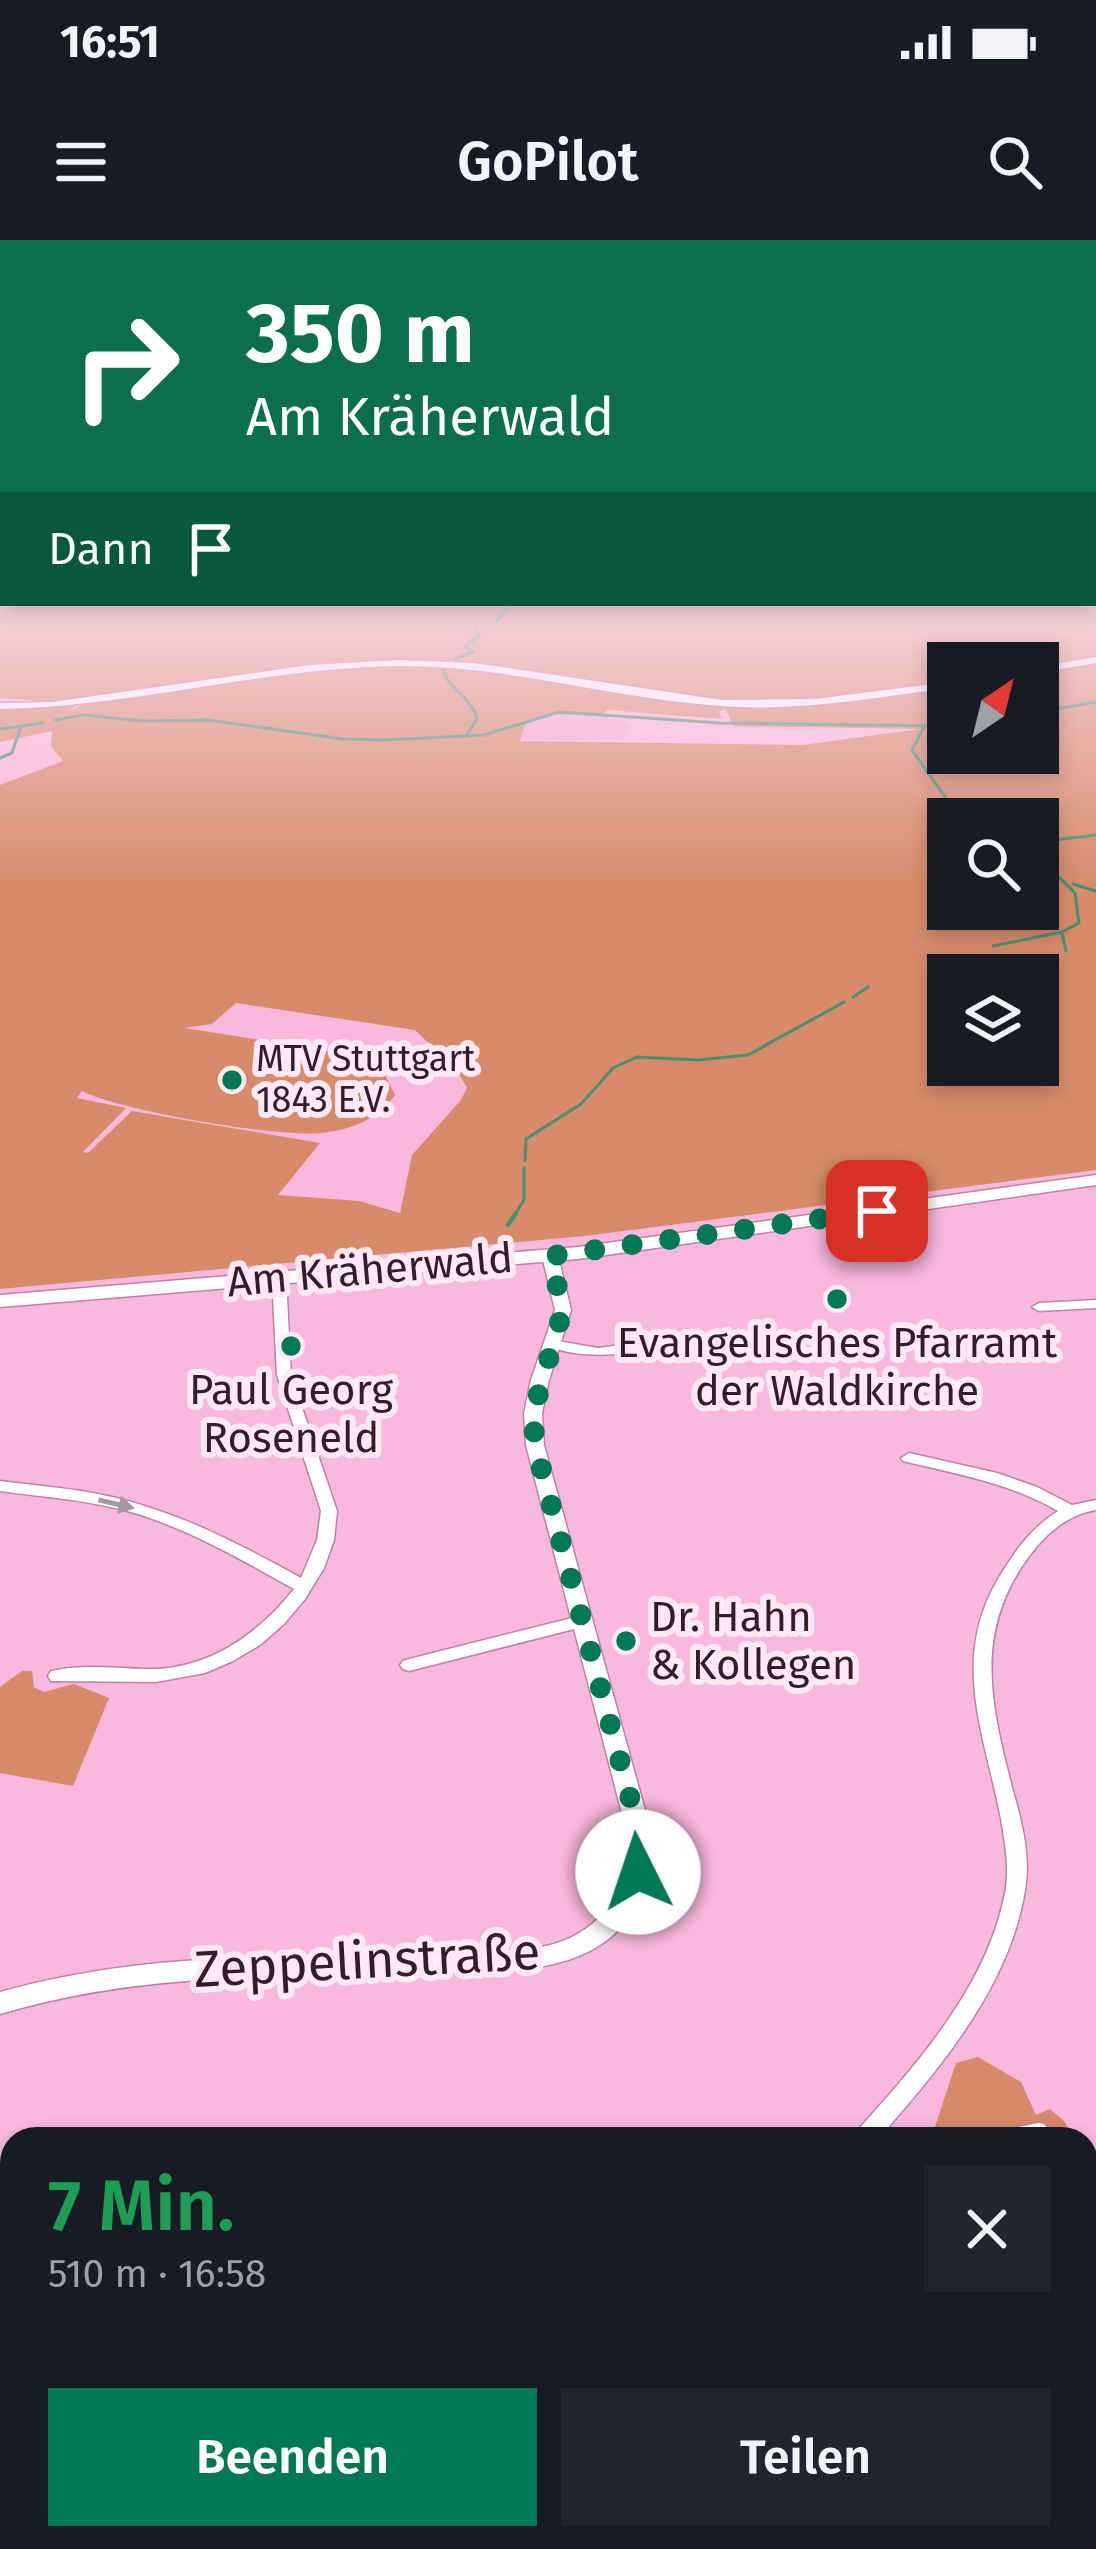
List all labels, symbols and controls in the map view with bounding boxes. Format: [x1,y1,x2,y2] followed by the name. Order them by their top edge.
[60,15,160,69] text: 16:51
[48,129,114,195] icon: menu
[982,129,1048,195] icon: search
[457,130,639,194] text: GoPilot
[246,283,475,384] text: 350 m
[48,288,204,444] icon: right
[246,385,614,449] text: Am Kräherwald
[178,516,244,582] icon: arrive
[48,522,154,576] text: Dann
[927,642,1059,774] north arrow
[927,642,1059,1086] map controls
[927,798,1059,930] button: search
[927,954,1059,1086] button: layers
[256,1037,475,1122] place label: MTV Stuttgart 1843 E.V.
[219,1067,245,1093] marker: MTV Stuttgart 1843 E.V.
[826,1160,928,1262] pin
[844,1178,910,1244] icon: arrive
[225,1233,515,1307] street label: Am Kräherwald
[824,1286,850,1312] marker: Evangelisches Pfarramt der Waldkirche
[617,1318,1058,1416] place label: Evangelisches Pfarramt der Waldkirche
[278,1333,304,1359] marker: Paul Georg Roseneld
[189,1365,393,1463] place label: Paul Georg Roseneld
[97,1495,134,1514] one-way arrow
[650,1592,856,1690] place label: Dr. Hahn & Kollegen
[613,1628,639,1654] marker: Dr. Hahn & Kollegen
[575,1809,701,1935] position arrow
[192,1921,542,2001] street label: Zeppelinstraße
[48,2163,235,2249] text: 7 Min.
[924,2166,1050,2292] button: close
[48,2251,266,2297] text: 510 m · 16:58
[48,2388,537,2526] button: Beenden
[561,2388,1050,2526] button: Teilen

